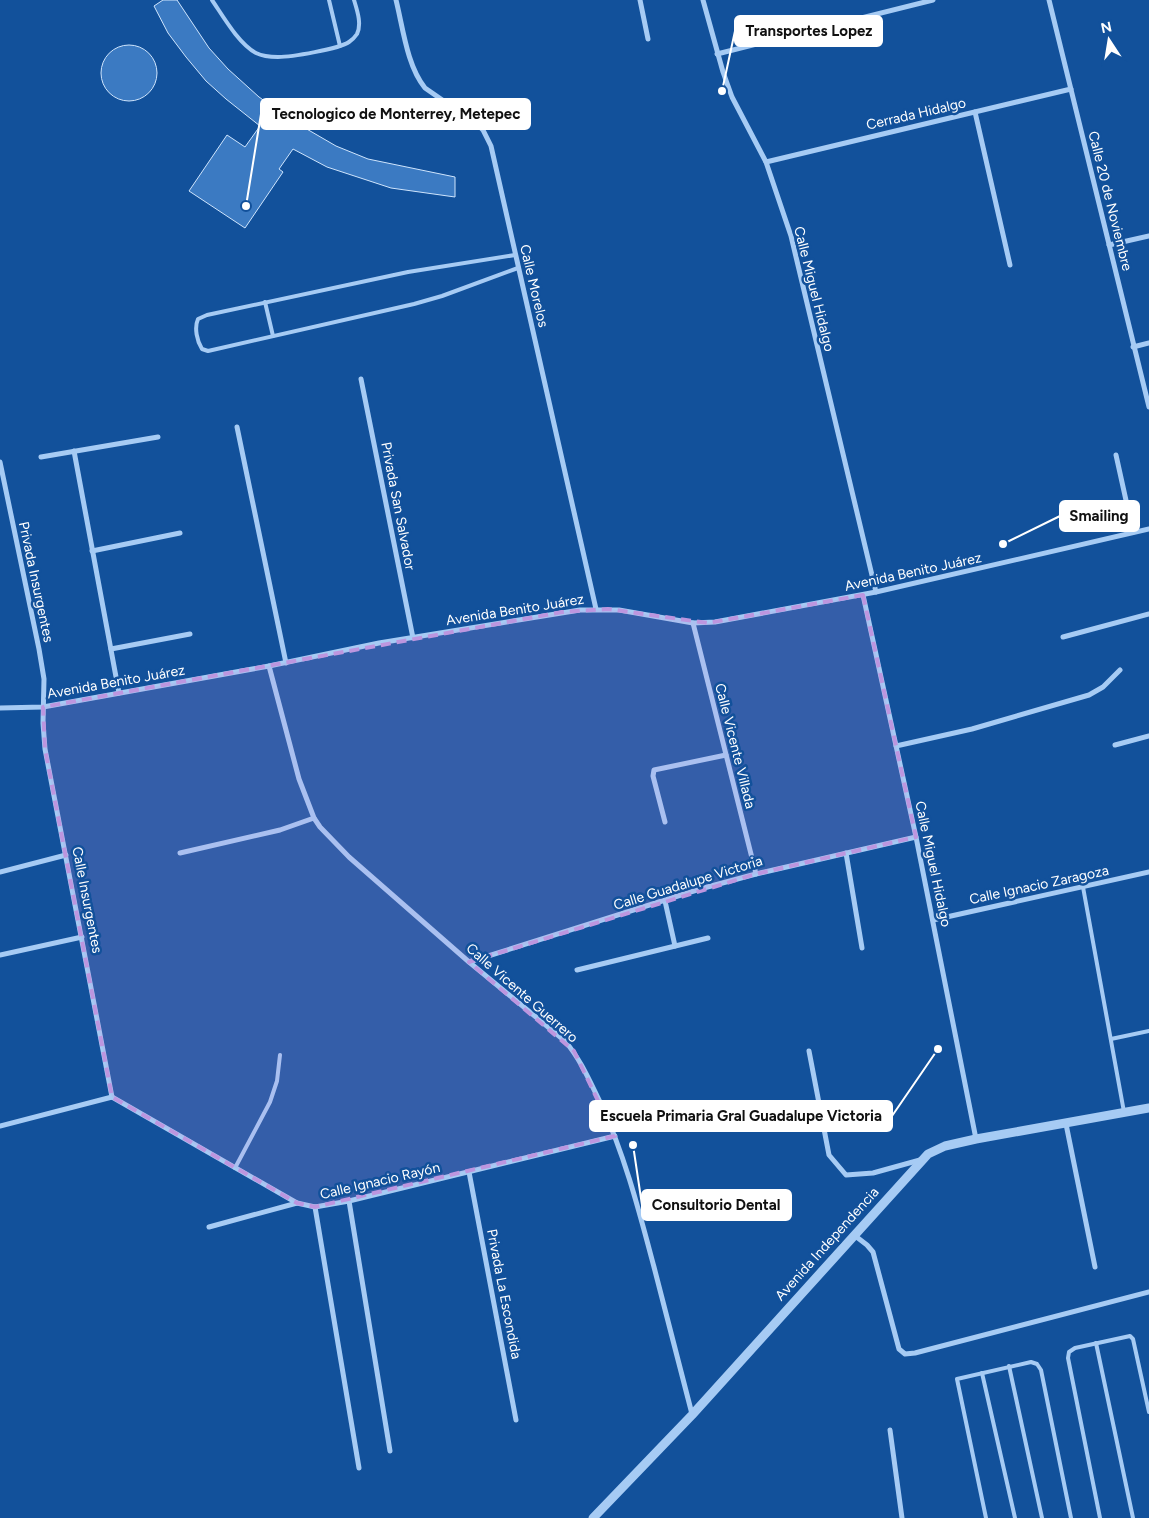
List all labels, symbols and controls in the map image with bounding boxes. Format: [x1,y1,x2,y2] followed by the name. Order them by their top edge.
[1084,15,1134,65] north arrow
[735,16,882,46] callout: Transportes Lopez
[1099,18,1113,37] text: N
[746,22,872,40] text: Transportes Lopez
[865,94,967,134] street label: Cerrada Hidalgo
[261,99,530,129] callout: Tecnologico de Monterrey, Metepec
[272,105,520,123] text: Tecnologico de Monterrey, Metepec
[1084,129,1136,273] street label: Calle 20 de Noviembre
[790,225,838,353] street label: Calle Miguel Hidalgo
[516,243,552,329] street label: Calle Morelos
[377,440,419,572] street label: Privada San Salvador
[1060,501,1139,531] callout: Smailing
[1069,507,1129,525] text: Smailing
[15,520,57,644] street label: Privada Insurgentes
[843,549,983,595] street label: Avenida Benito Juárez
[445,591,585,629] street label: Avenida Benito Juárez
[46,662,186,702] street label: Avenida Benito Juárez
[711,682,759,810] street label: Calle Vicente Villada
[911,799,955,929] street label: Calle Miguel Hidalgo
[68,845,106,955] street label: Calle Insurgentes
[612,852,764,914] street label: Calle Guadalupe Victoria
[968,862,1110,908] street label: Calle Ignacio Zaragoza
[463,940,581,1046] street label: Calle Vicente Guerrero
[590,1101,892,1131] callout: Escuela Primaria Gral Guadalupe Victoria
[600,1107,882,1125] text: Escuela Primaria Gral Guadalupe Victoria
[318,1159,442,1203] street label: Calle Ignacio Rayón
[772,1184,882,1304] street label: Avenida Independencia
[642,1190,791,1220] callout: Consultorio Dental
[652,1196,780,1214] text: Consultorio Dental
[483,1228,525,1360] street label: Privada La Escondida

